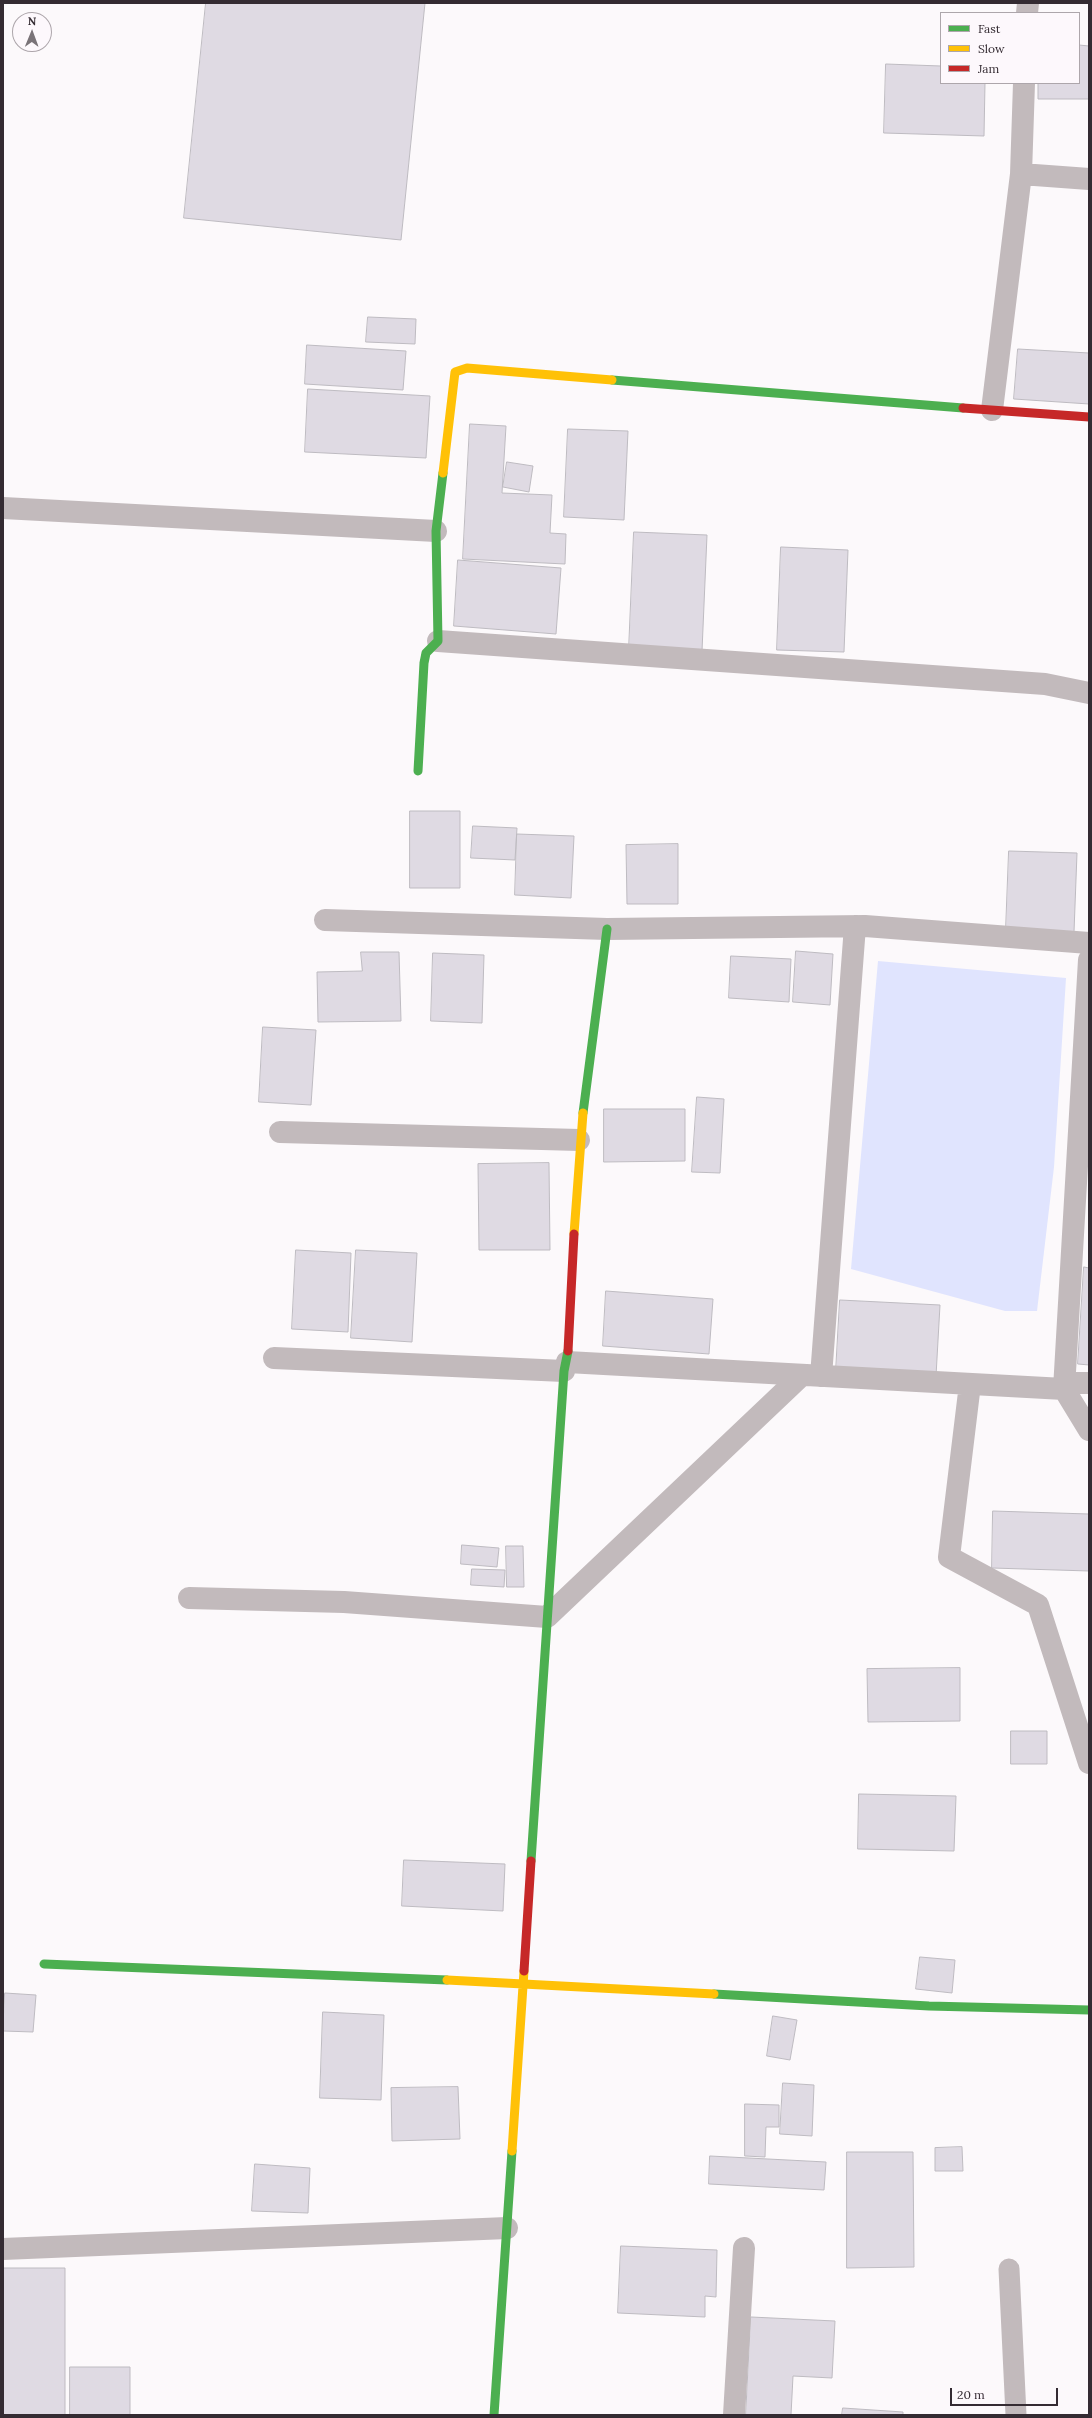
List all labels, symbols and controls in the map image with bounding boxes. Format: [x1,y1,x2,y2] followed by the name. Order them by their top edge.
[12,12,52,52] north arrow
[940,12,1080,84] legend
[28,14,37,28] text: N
[978,21,1001,36] text: Fast
[978,41,1005,56] text: Slow
[978,61,999,76] text: Jam
[952,2380,1060,2406] scale bar
[957,2387,985,2402] text: 20 m

